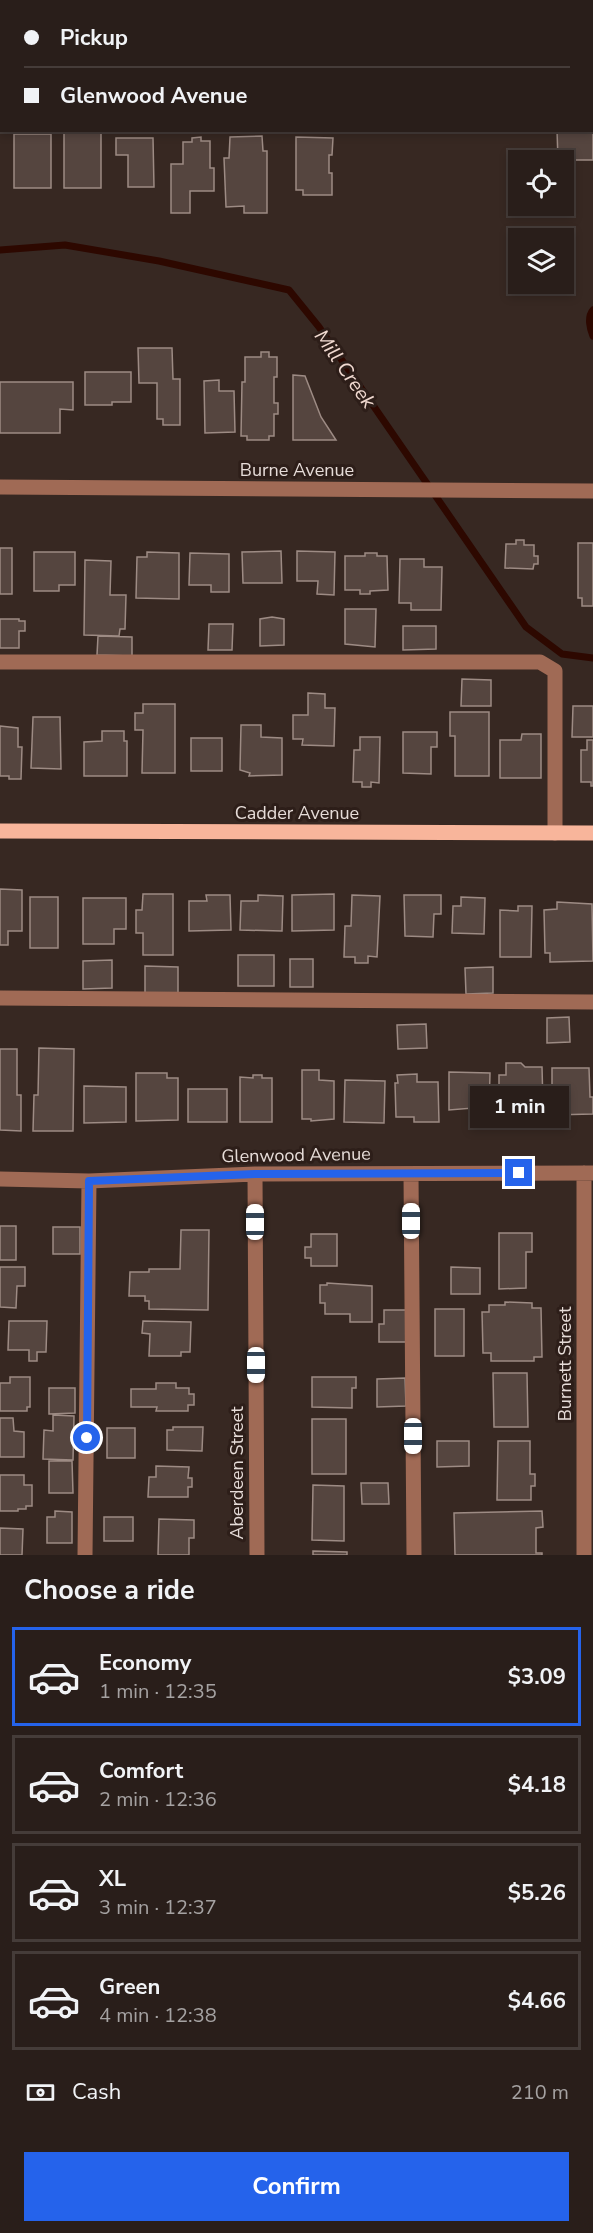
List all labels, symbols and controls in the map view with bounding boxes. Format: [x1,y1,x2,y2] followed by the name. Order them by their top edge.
[60,23,128,53] text: Pickup
[60,81,247,111] text: Glenwood Avenue
[508,150,574,294] map controls
[508,150,574,216] button: locate
[508,228,574,294] button: layers
[308,324,383,415] water label: Mill Creek
[240,458,354,482] street label: Burne Avenue
[235,801,359,825] street label: Cadder Avenue
[470,1086,568,1128] callout: 1 min
[494,1093,545,1120] text: 1 min
[221,1142,371,1168] street label: Glenwood Avenue
[505,1159,532,1186] route end
[402,1203,420,1239] car
[246,1204,264,1240] car
[553,1306,577,1421] street label: Burnett Street
[247,1347,265,1383] car
[225,1406,249,1540] street label: Aberdeen Street
[404,1418,422,1454] car
[73,1424,100,1451] route start
[24,1572,195,1609] text: Choose a ride
[99,1648,191,1678] text: Economy
[27,1650,81,1704] icon: car
[508,1662,566,1692] text: $3.09
[99,1678,217,1705] text: 1 min · 12:35
[99,1756,183,1786] text: Comfort
[27,1758,81,1812] icon: car
[508,1770,566,1800] text: $4.18
[99,1786,217,1813] text: 2 min · 12:36
[99,1864,126,1894] text: XL
[27,1866,81,1920] icon: car
[508,1878,566,1908] text: $5.26
[99,1894,217,1921] text: 3 min · 12:37
[99,1972,160,2002] text: Green
[27,1974,81,2028] icon: car
[508,1986,566,2016] text: $4.66
[99,2002,217,2029] text: 4 min · 12:38
[24,2076,57,2109] icon: cash
[72,2077,121,2107] text: Cash
[511,2079,569,2106] text: 210 m
[24,2152,569,2221] button: Confirm

